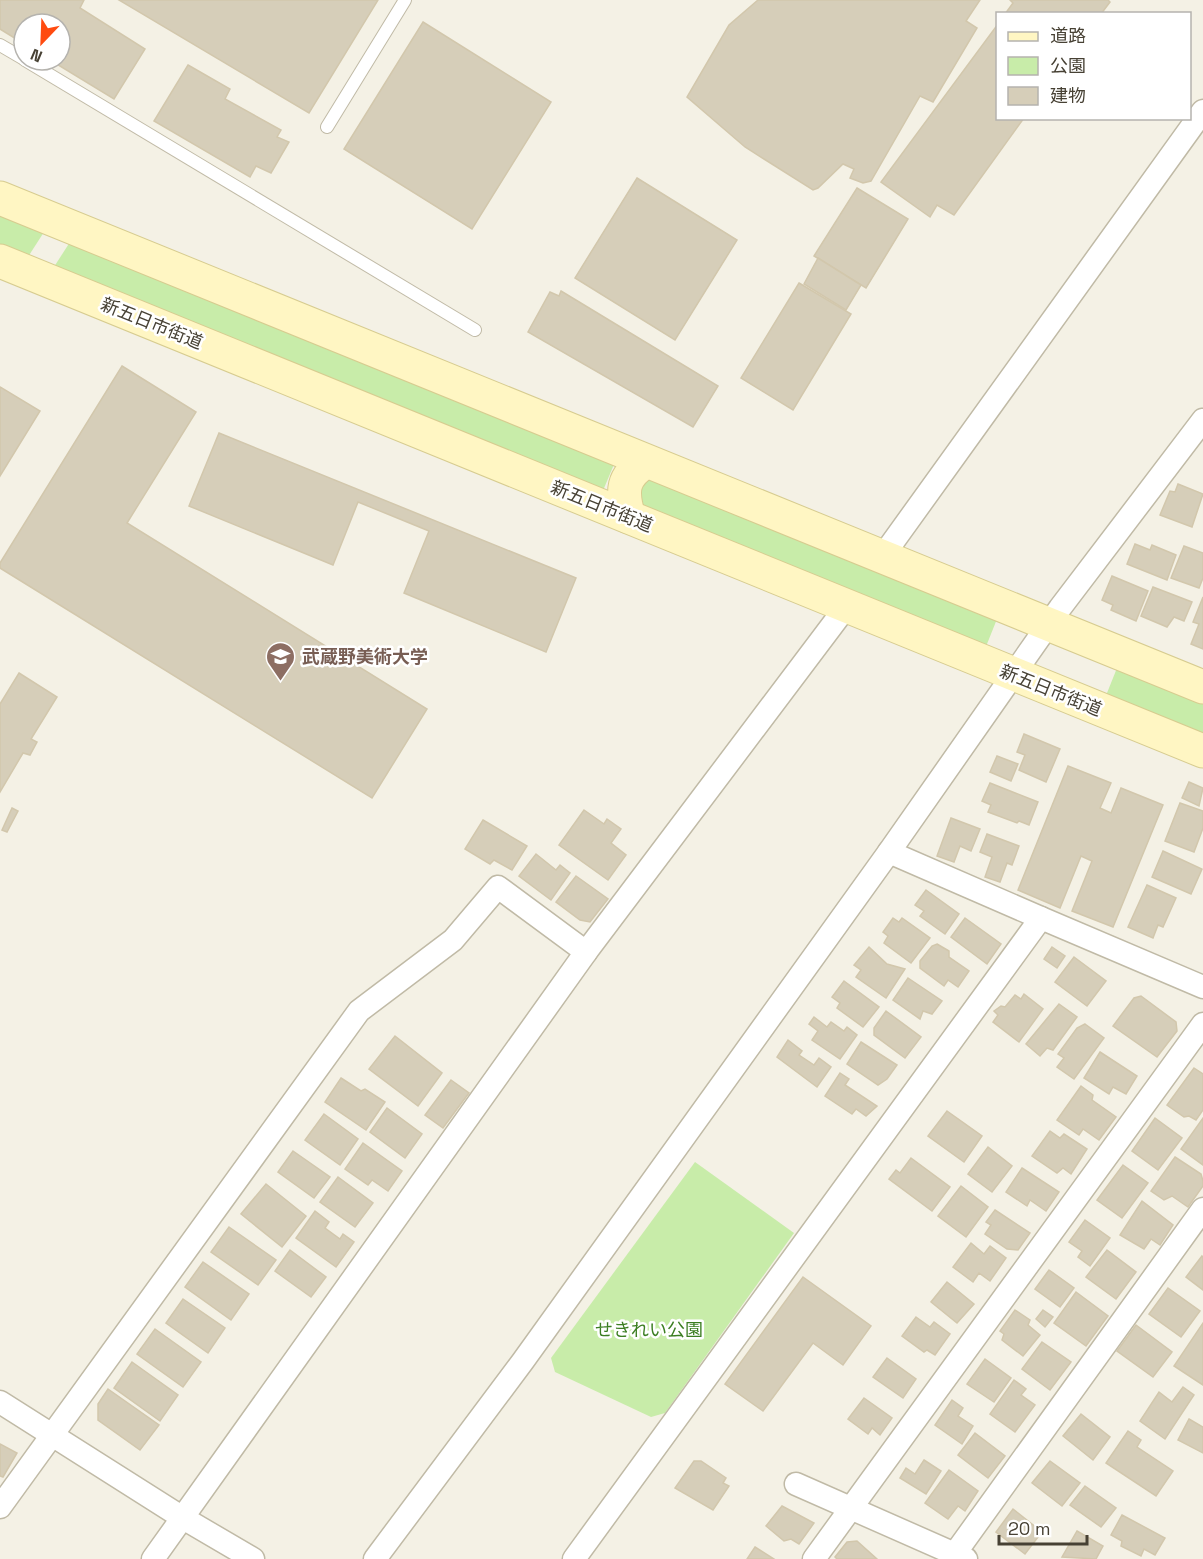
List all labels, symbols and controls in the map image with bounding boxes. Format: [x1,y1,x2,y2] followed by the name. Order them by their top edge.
[12,12,72,72] north arrow
[996,12,1191,120] legend
[1050,24,1086,47] text: 道路
[27,44,45,67] text: N
[1050,54,1086,77] text: 公園
[1050,84,1086,107] text: 建物
[98,292,206,354] street label: 新五日市街道
[548,475,656,537] street label: 新五日市街道
[265,640,297,682] school or university icon: 武蔵野美術大学
[302,645,428,668] place label: 武蔵野美術大学
[997,659,1105,721] street label: 新五日市街道
[595,1318,703,1341] park label: せきれい公園
[999,1508,1088,1546] scale bar
[1008,1517,1051,1540] text: 20 m

